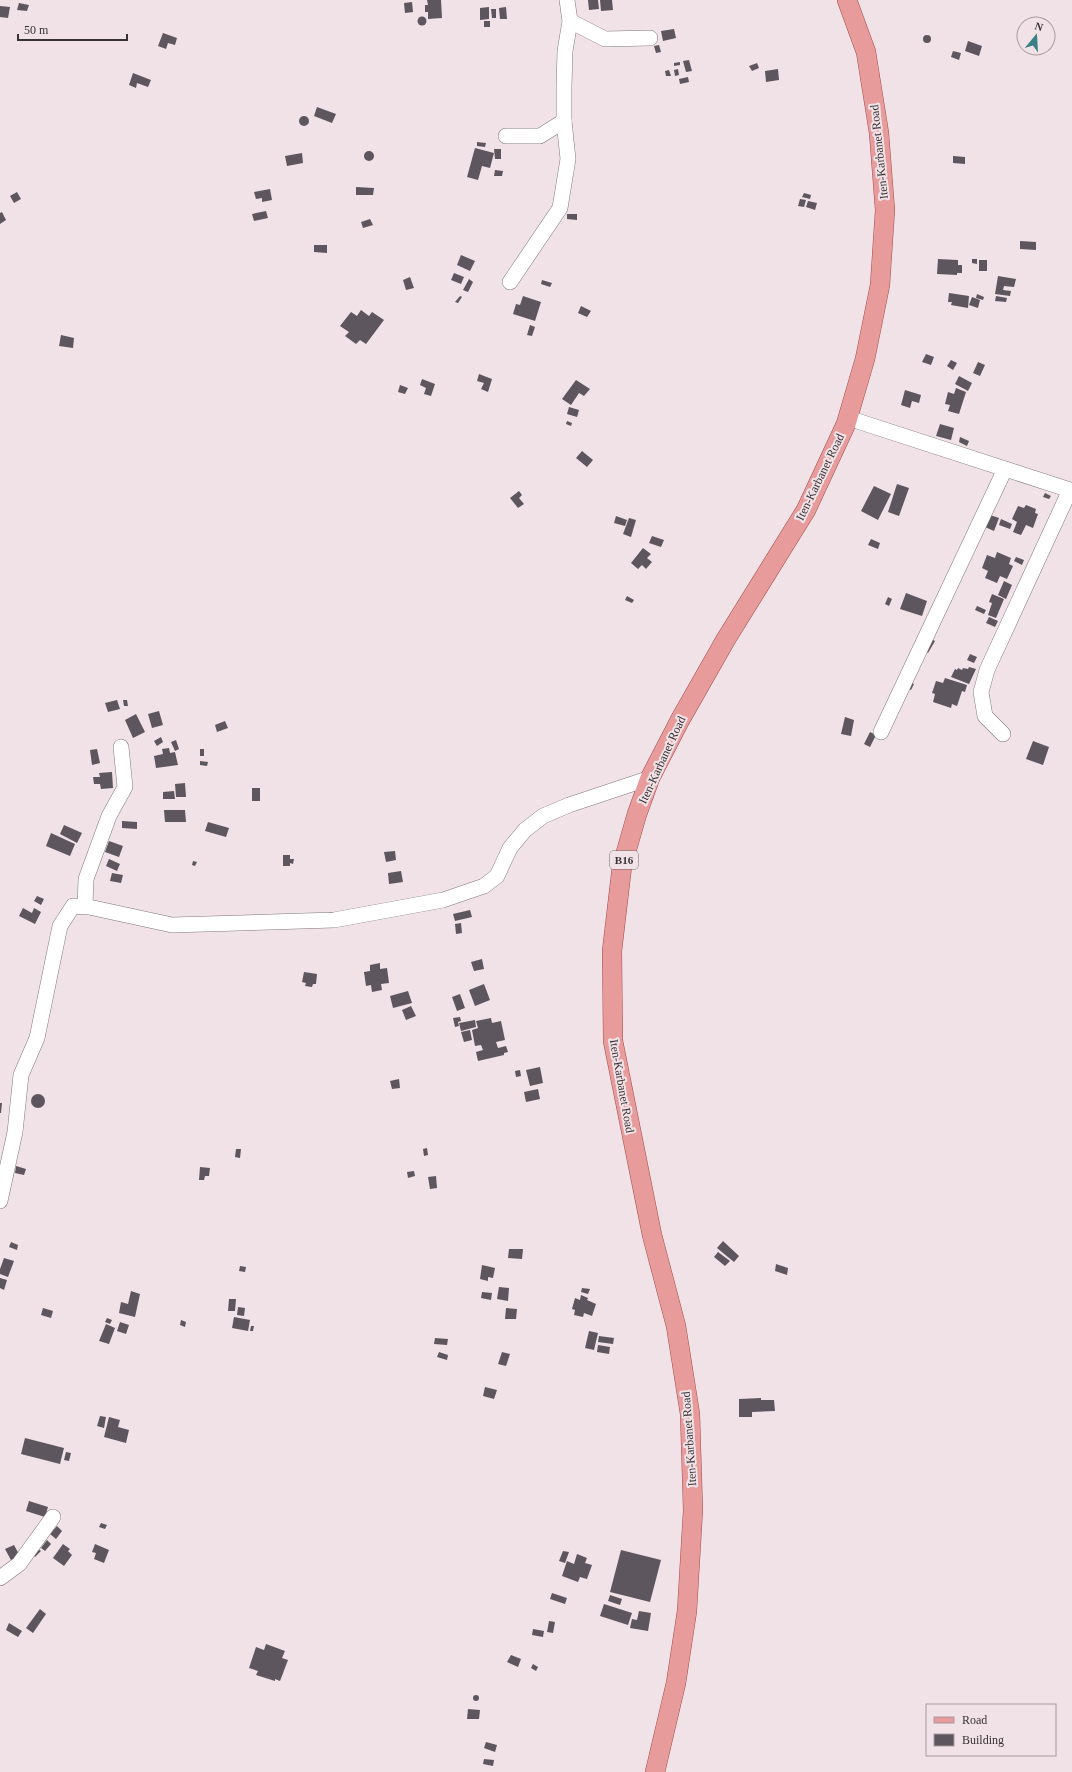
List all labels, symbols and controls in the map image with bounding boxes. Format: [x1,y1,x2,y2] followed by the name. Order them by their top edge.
[18,16,127,42] scale bar
[1016,16,1056,56] north arrow
[1033,20,1045,33] text: N
[24,23,49,37] text: 50 m
[867,104,891,200] street label: Iten-Karbanet Road
[793,431,847,523] street label: Iten-Karbanet Road
[636,714,688,806] street label: Iten-Karbanet Road
[610,851,638,869] road number: B16
[607,1038,637,1134] street label: Iten-Karbanet Road
[679,1391,699,1487] street label: Iten-Karbanet Road
[926,1704,1056,1756] legend
[962,1713,987,1727] text: Road
[962,1733,1004,1747] text: Building

